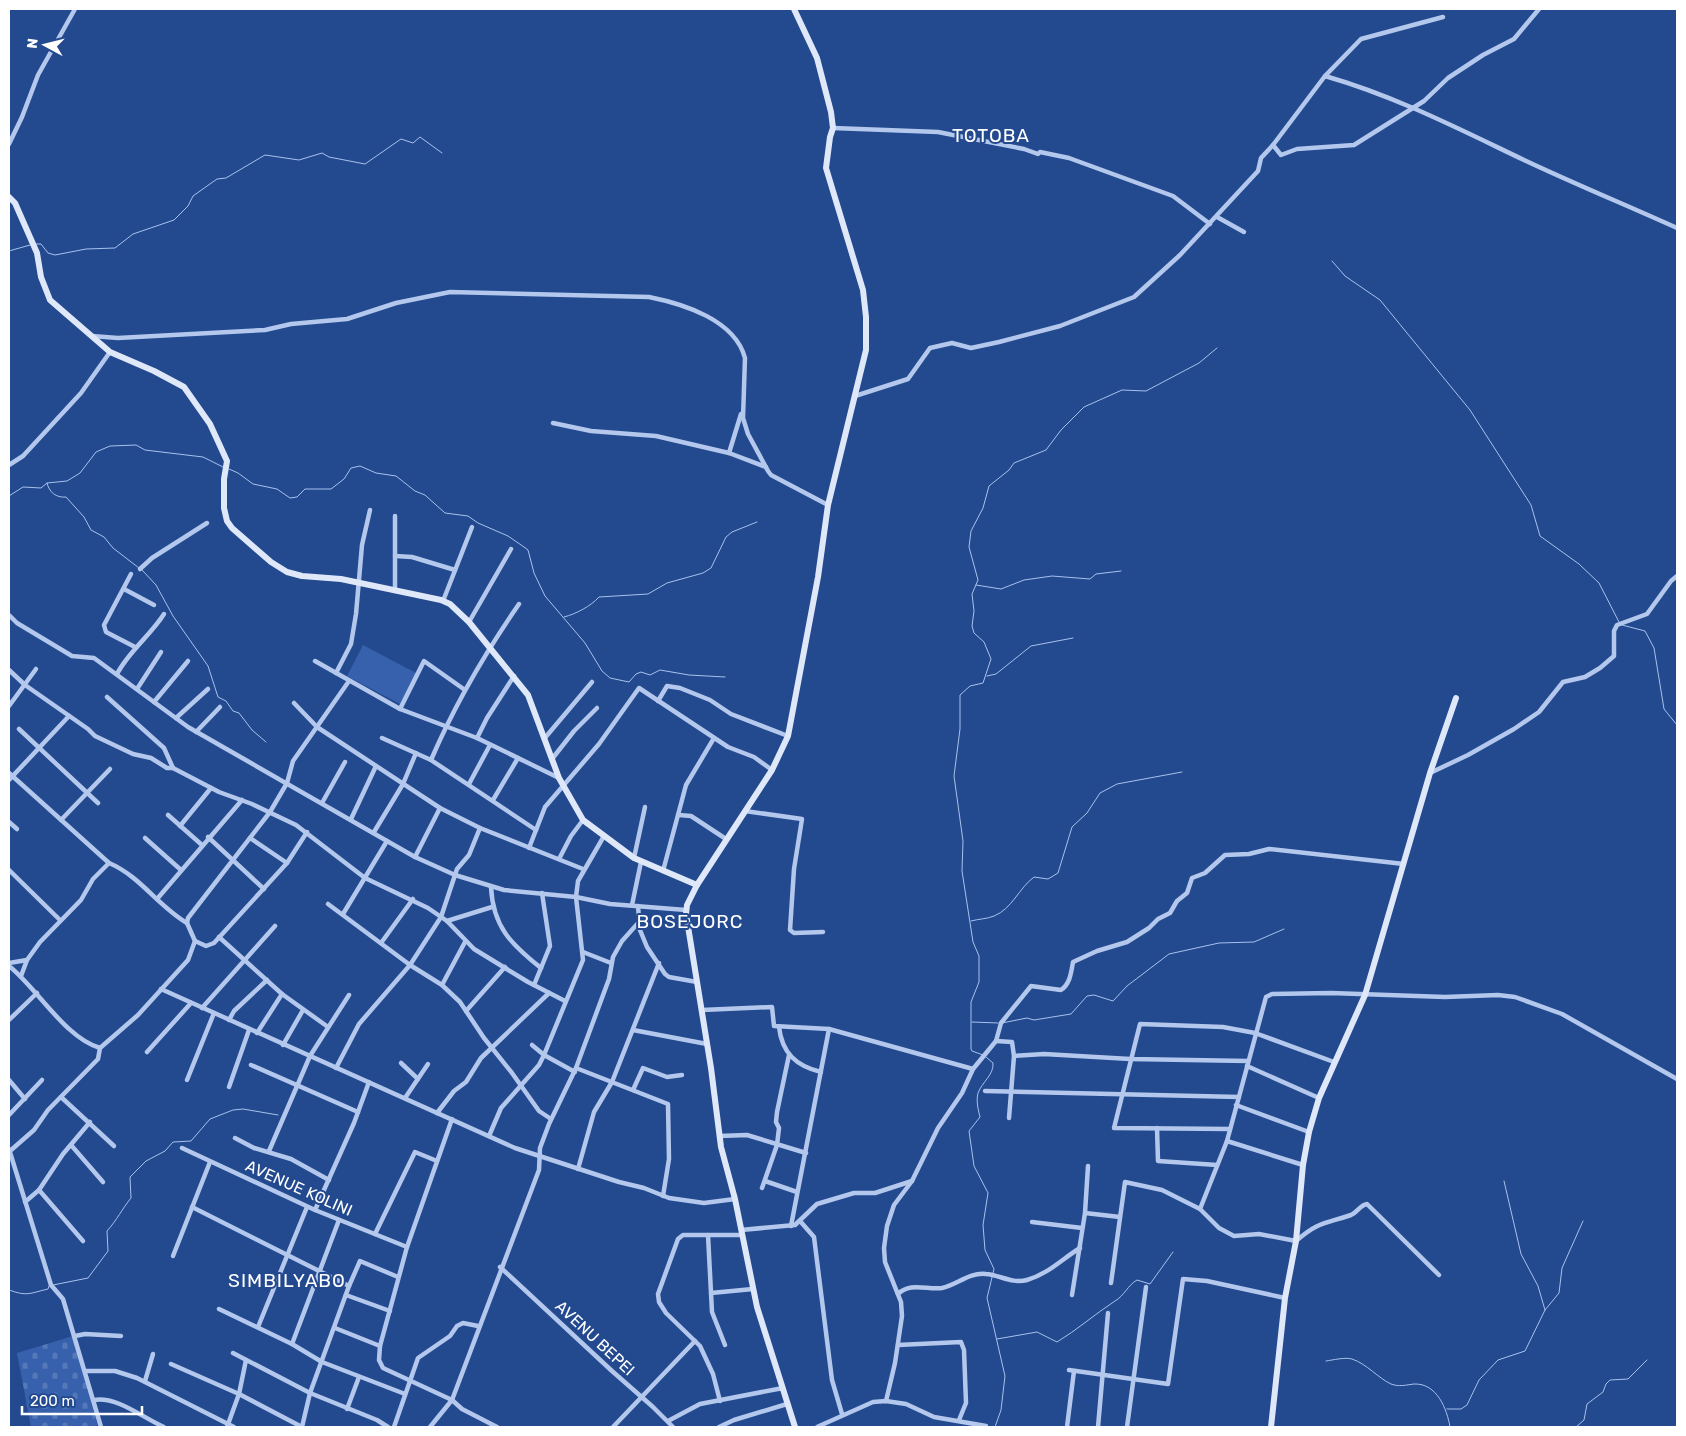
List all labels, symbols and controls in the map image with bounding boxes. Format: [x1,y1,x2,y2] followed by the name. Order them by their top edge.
[20,20,70,70] north arrow
[24,37,42,50] text: N
[952,124,1030,147] district label: TOTOBA
[637,910,743,933] district label: BOSEJORC
[243,1156,355,1220] street label: AVENUE KOLINI
[228,1269,346,1292] district label: SIMBILYABO
[552,1297,638,1379] street label: AVENU BEPEI
[22,1384,142,1416] scale bar
[30,1392,75,1410] text: 200 m

